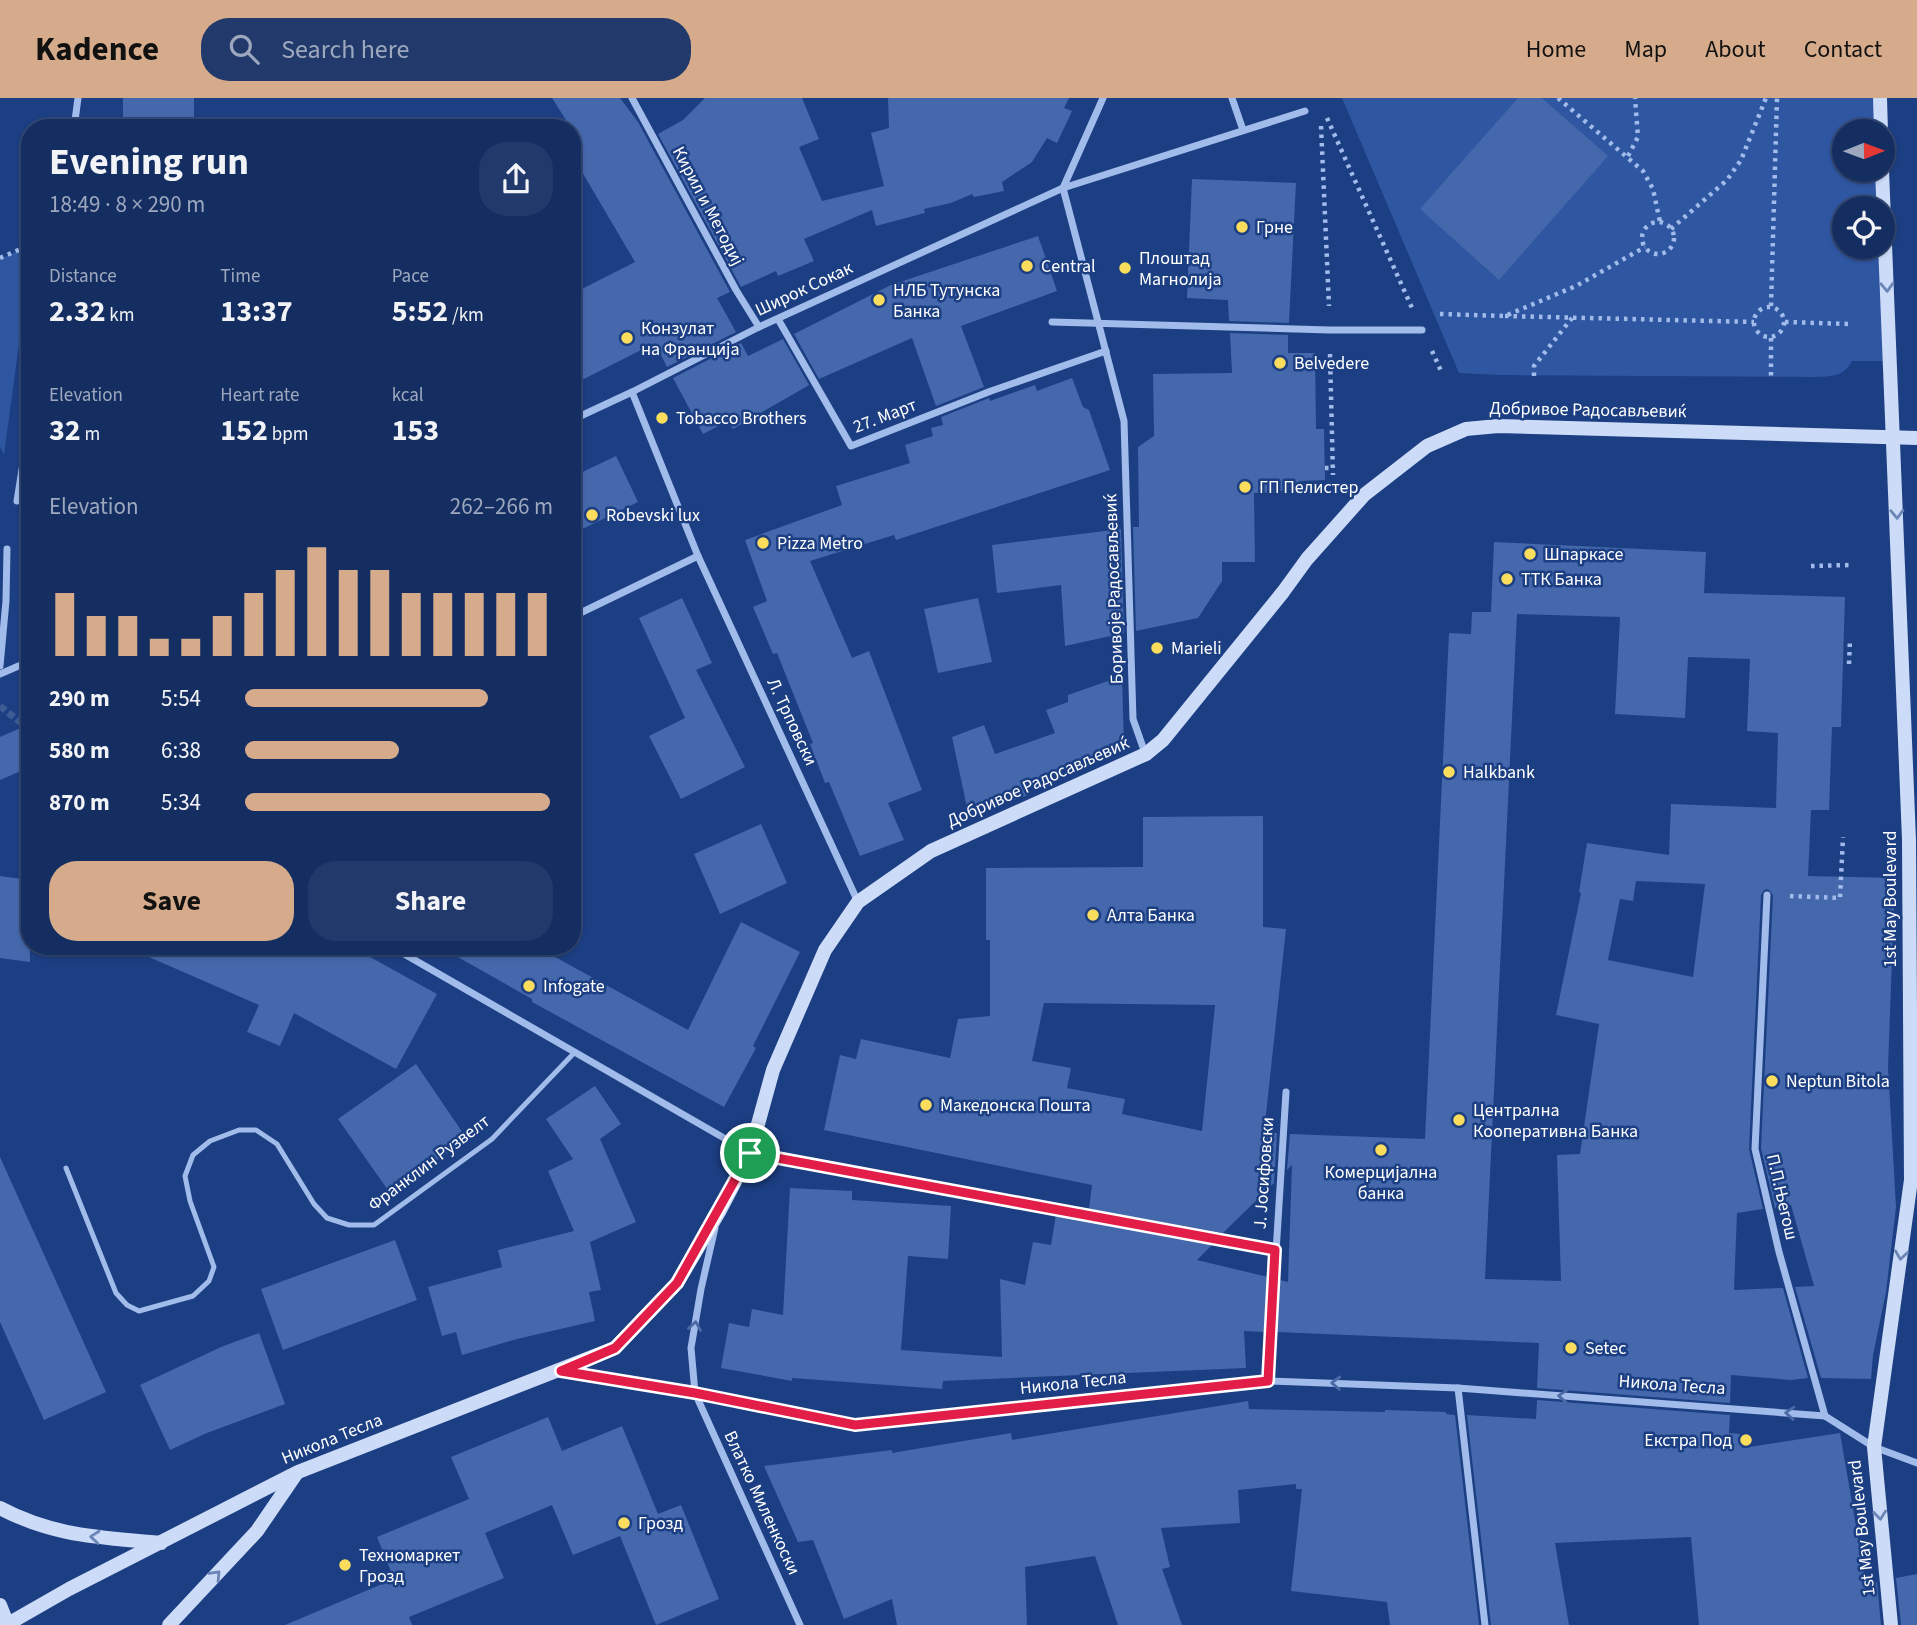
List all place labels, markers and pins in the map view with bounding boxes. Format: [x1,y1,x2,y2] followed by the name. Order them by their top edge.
[1256,215,1293,240] place label: Грне
[1234,219,1250,235] marker: Грне
[1139,246,1222,292] place label: Плоштад Магнолија
[1041,254,1096,279] place label: Central
[1019,258,1035,274] marker: Central
[1117,260,1133,276] marker: Плоштад Магнолија
[893,278,1000,324] place label: НЛБ Тутунска Банка
[871,292,887,308] marker: НЛБ Тутунска Банка
[641,316,740,362] place label: Конзулат на Франција
[619,330,635,346] marker: Конзулат на Франција
[1294,351,1369,376] place label: Belvedere
[1272,355,1288,371] marker: Belvedere
[676,406,807,431] place label: Tobacco Brothers
[654,410,670,426] marker: Tobacco Brothers
[1259,475,1358,500] place label: ГП Пелистер
[1237,479,1253,495] marker: ГП Пелистер
[606,503,700,528] place label: Robevski lux
[584,507,600,523] marker: Robevski lux
[777,531,863,556] place label: Pizza Metro
[755,535,771,551] marker: Pizza Metro
[1544,542,1623,567] place label: Шпаркасе
[1522,546,1538,562] marker: Шпаркасе
[1521,567,1602,592] place label: ТТК Банка
[1499,571,1515,587] marker: ТТК Банка
[1171,636,1222,661] place label: Marieli
[1149,640,1165,656] marker: Marieli
[1463,760,1535,785] place label: Halkbank
[1441,764,1457,780] marker: Halkbank
[1107,903,1195,928] place label: Алта Банка
[1085,907,1101,923] marker: Алта Банка
[543,974,605,999] place label: Infogate
[521,978,537,994] marker: Infogate
[1786,1069,1890,1094] place label: Neptun Bitola
[1764,1073,1780,1089] marker: Neptun Bitola
[940,1093,1091,1118] place label: Македонска Пошта
[918,1097,934,1113] marker: Македонска Пошта
[1473,1098,1638,1144] place label: Централна Кооперативна Банка
[1451,1112,1467,1128] marker: Централна Кооперативна Банка
[720,1123,780,1183] pin
[1373,1142,1389,1158] marker: Комерцијална банка
[1325,1160,1437,1206] place label: Комерцијална банка
[1585,1336,1626,1361] place label: Setec
[1563,1340,1579,1356] marker: Setec
[1644,1428,1732,1453] place label: Екстра Под
[1738,1432,1754,1448] marker: Екстра Под
[638,1511,684,1536] place label: Грозд
[616,1515,632,1531] marker: Грозд
[359,1543,460,1589] place label: Техномаркет Грозд
[337,1557,353,1573] marker: Техномаркет Грозд

